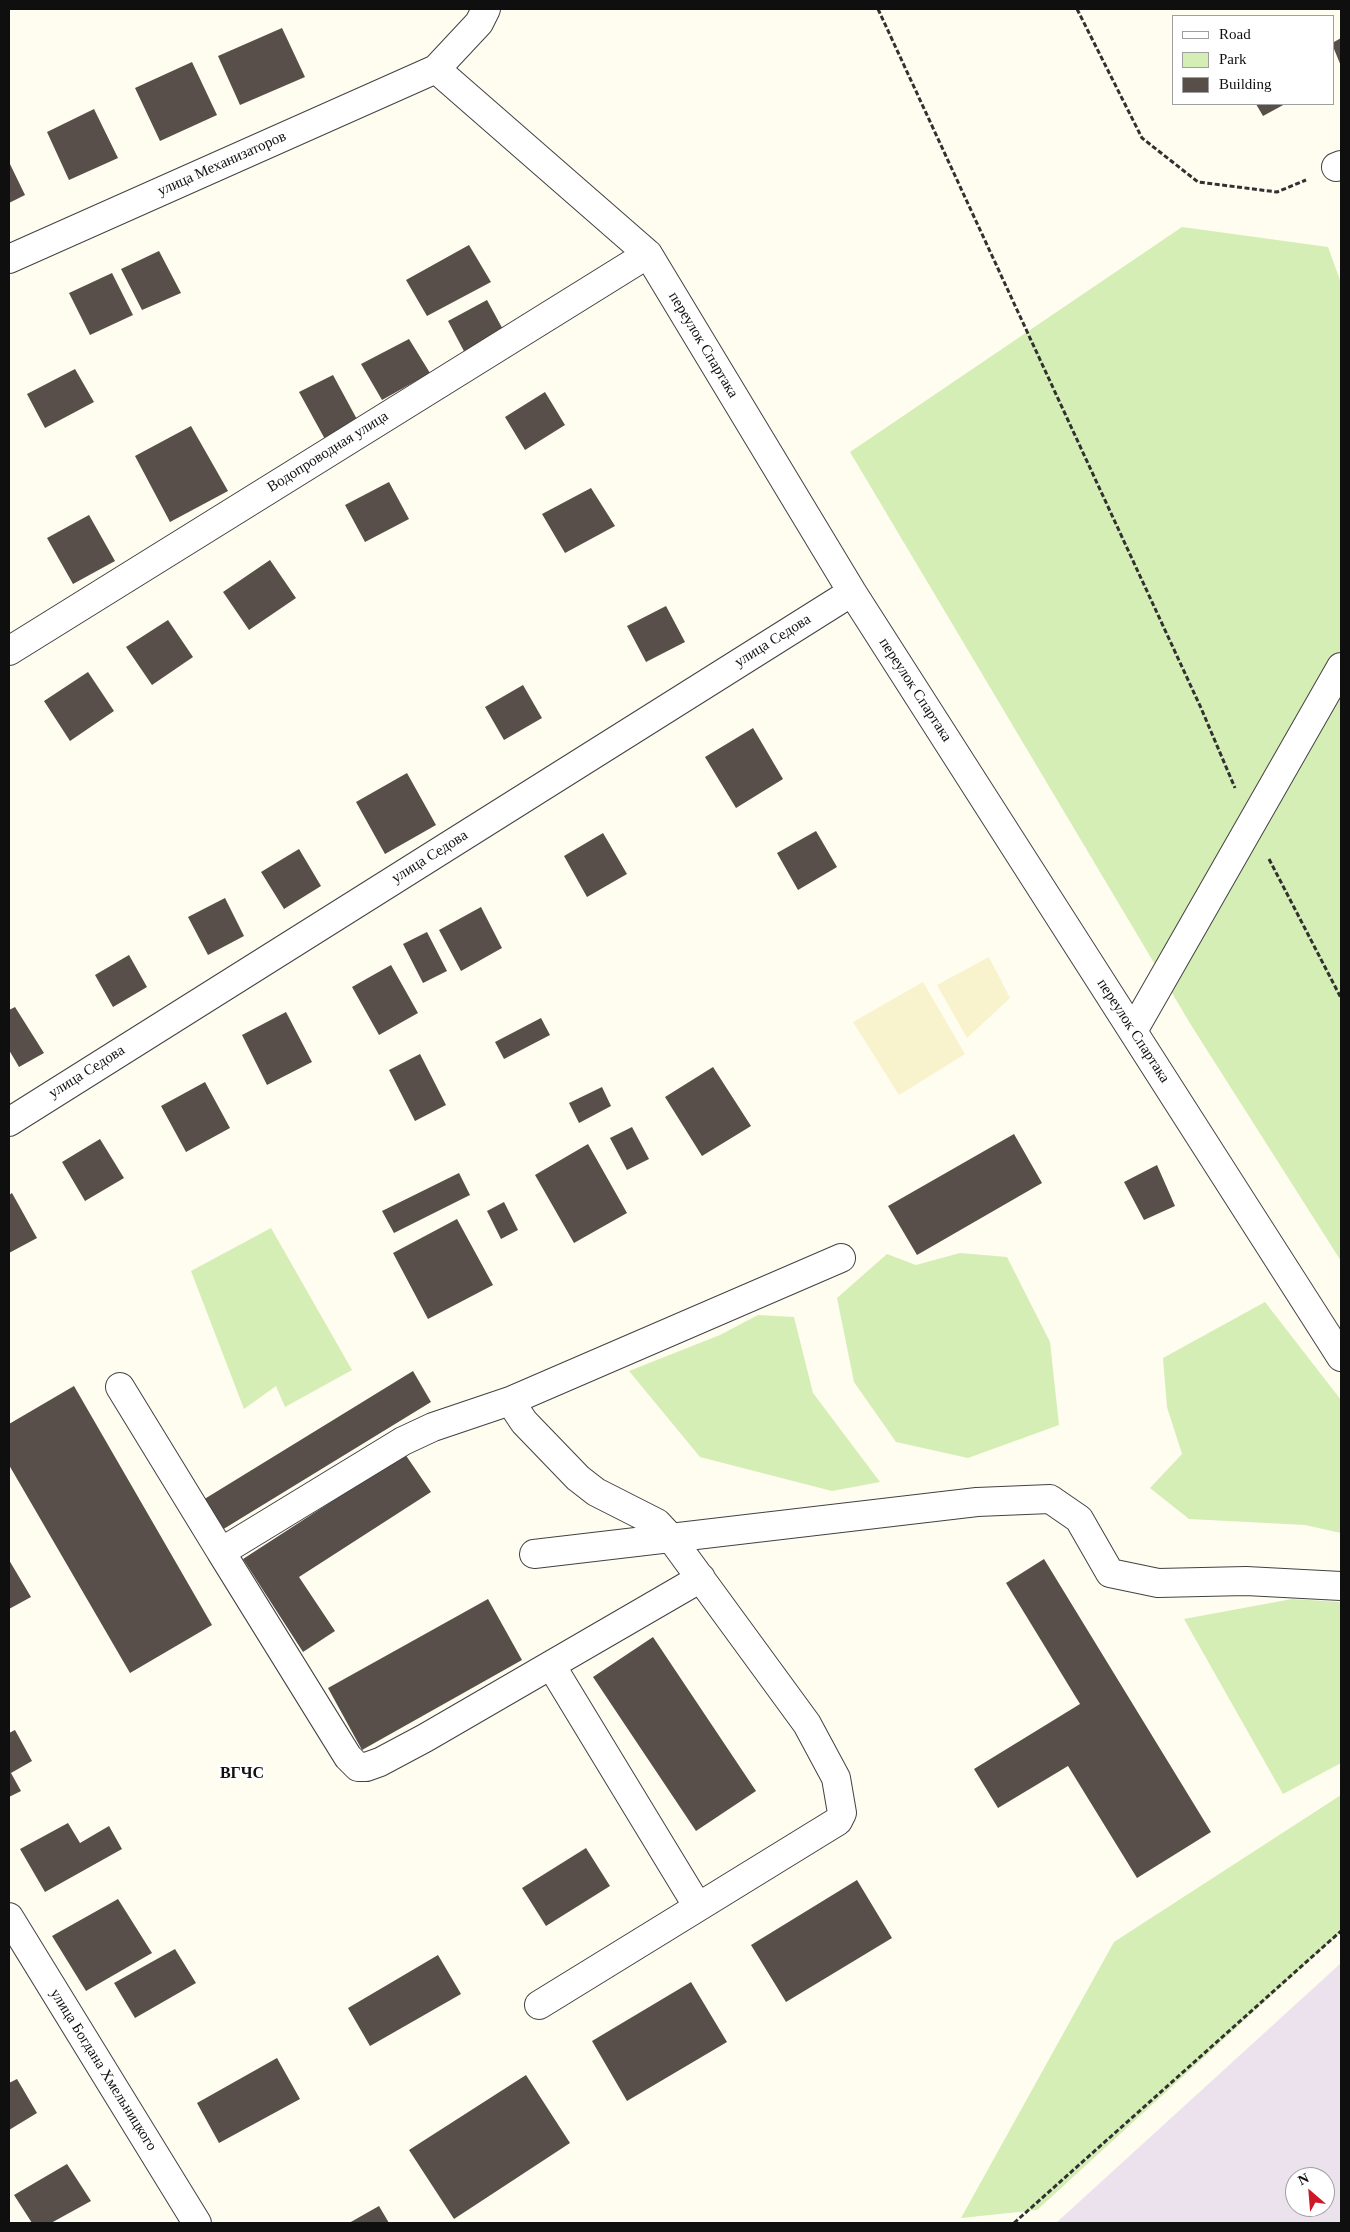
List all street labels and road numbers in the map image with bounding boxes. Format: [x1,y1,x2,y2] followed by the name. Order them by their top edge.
[155,128,289,200] street label: улица Механизаторов
[664,289,742,401] street label: переулок Спартака
[264,407,392,497] street label: Водопроводная улица
[732,611,814,671] street label: улица Седова
[875,635,955,745] street label: переулок Спартака
[389,827,471,887] street label: улица Седова
[1093,976,1173,1086] street label: переулок Спартака
[46,1042,128,1102] street label: улица Седова
[46,1986,160,2154] street label: улица Богдана Хмельницкого

